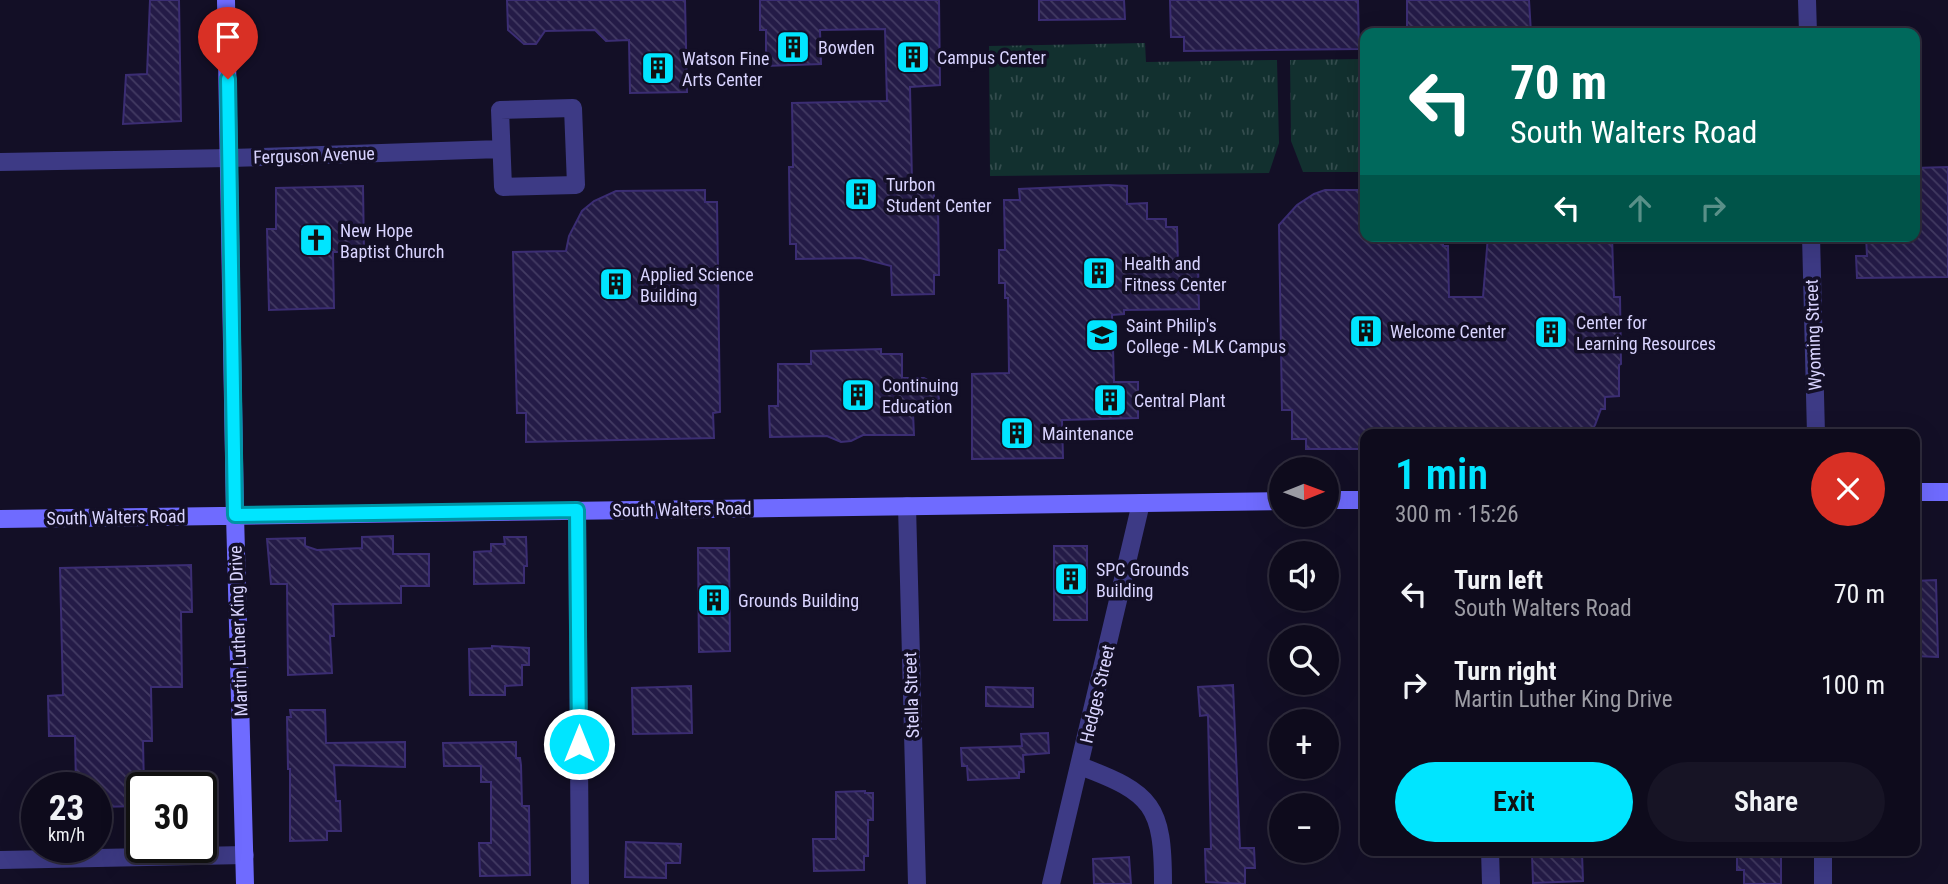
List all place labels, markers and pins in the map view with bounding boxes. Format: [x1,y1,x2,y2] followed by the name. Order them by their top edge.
[198,7,258,79] pin
[774,28,812,66] building icon: Bowden
[818,37,875,58] place label: Bowden
[894,38,932,76] building icon: Campus Center
[937,47,1046,68] place label: Campus Center
[682,48,769,90] place label: Watson Fine Arts Center
[639,49,677,87] building icon: Watson Fine Arts Center
[886,174,992,216] place label: Turbon Student Center
[842,175,880,213] building icon: Turbon Student Center
[340,220,444,262] place label: New Hope Baptist Church
[297,221,335,259] church icon: New Hope Baptist Church
[1124,253,1227,295] place label: Health and Fitness Center
[1080,254,1118,292] building icon: Health and Fitness Center
[640,264,754,306] place label: Applied Science Building
[597,265,635,303] building icon: Applied Science Building
[1347,312,1385,350] building icon: Welcome Center
[1576,312,1716,354] place label: Center for Learning Resources
[1532,313,1570,351] building icon: Center for Learning Resources
[1126,315,1286,357] place label: Saint Philip's College - MLK Campus
[1083,316,1121,354] school or university icon: Saint Philip's College - MLK Campus
[1390,321,1507,342] place label: Welcome Center
[882,375,959,417] place label: Continuing Education
[839,376,877,414] building icon: Continuing Education
[1091,381,1129,419] building icon: Central Plant
[1134,390,1225,411] place label: Central Plant
[998,414,1036,452] building icon: Maintenance
[1042,423,1134,444] place label: Maintenance
[1096,559,1189,601] place label: SPC Grounds Building
[1052,560,1090,598] building icon: SPC Grounds Building
[695,581,733,619] building icon: Grounds Building
[738,590,859,611] place label: Grounds Building

